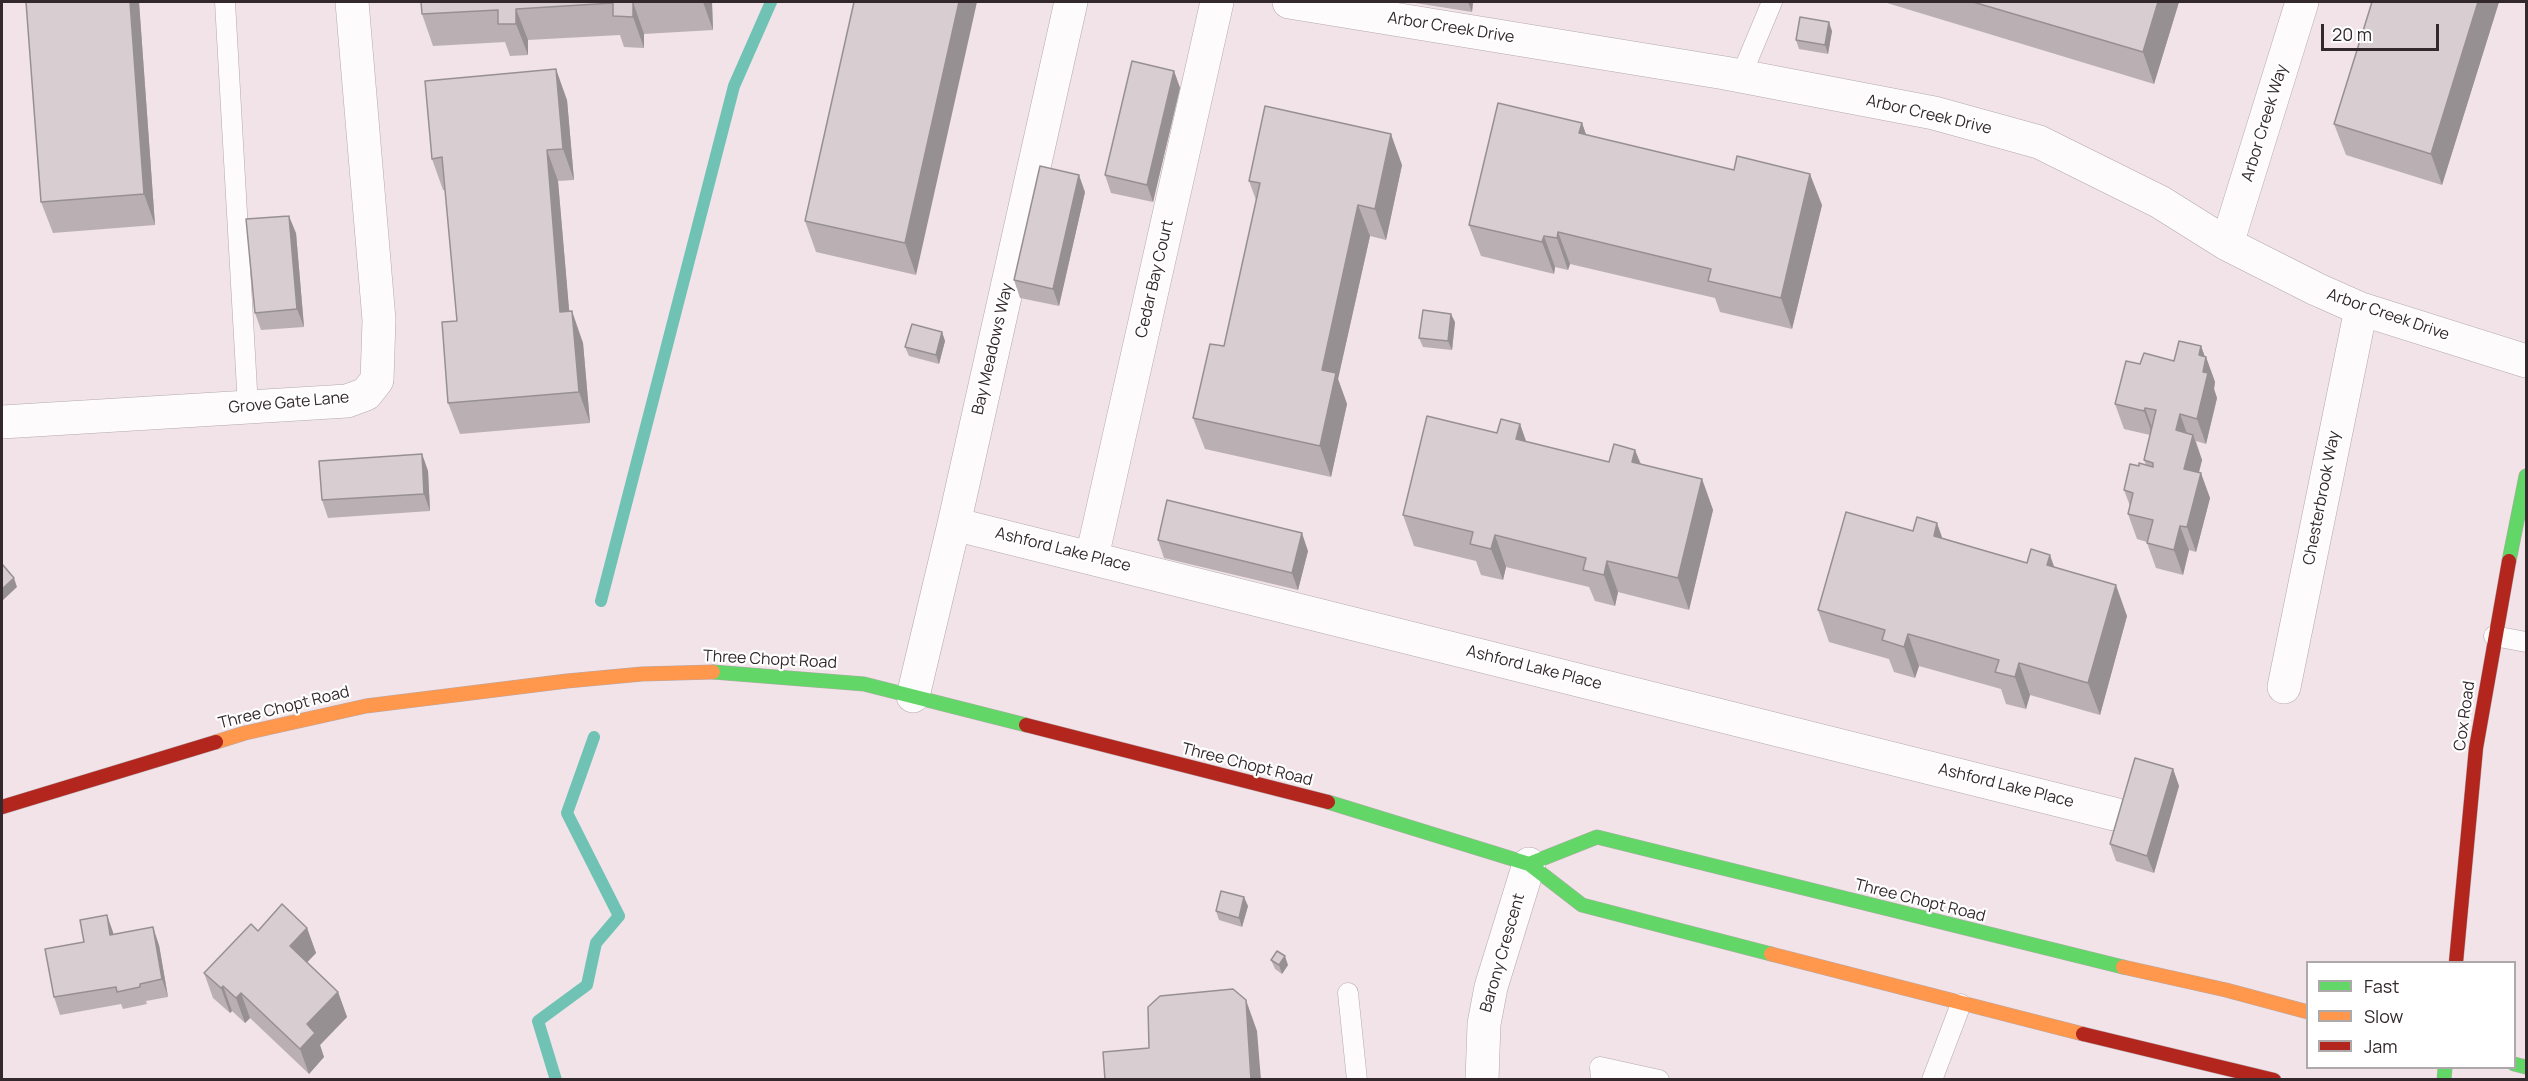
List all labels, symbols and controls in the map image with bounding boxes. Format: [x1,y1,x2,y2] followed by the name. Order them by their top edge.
[1386,8,1516,48] street label: Arbor Creek Drive
[2324,12,2442,50] scale bar
[2332,22,2372,46] text: 20 m
[2238,62,2292,184] street label: Arbor Creek Way
[1864,91,1994,139] street label: Arbor Creek Drive
[1132,218,1178,340] street label: Cedar Bay Court
[968,281,1018,417] street label: Bay Meadows Way
[2324,285,2452,345] street label: Arbor Creek Drive
[228,388,350,418] street label: Grove Gate Lane
[2300,429,2344,567] street label: Chesterbrook Way
[993,524,1133,576] street label: Ashford Lake Place
[1464,642,1604,694] street label: Ashford Lake Place
[703,647,837,673] street label: Three Chopt Road
[2451,680,2479,752] street label: Cox Road
[217,682,351,734] street label: Three Chopt Road
[1180,739,1314,791] street label: Three Chopt Road
[1936,760,2076,812] street label: Ashford Lake Place
[1853,875,1987,927] street label: Three Chopt Road
[1477,891,1529,1015] street label: Barony Crescent
[2306,961,2516,1069] legend
[2364,974,2399,998] text: Fast
[2364,1004,2403,1028] text: Slow
[2364,1034,2398,1058] text: Jam

